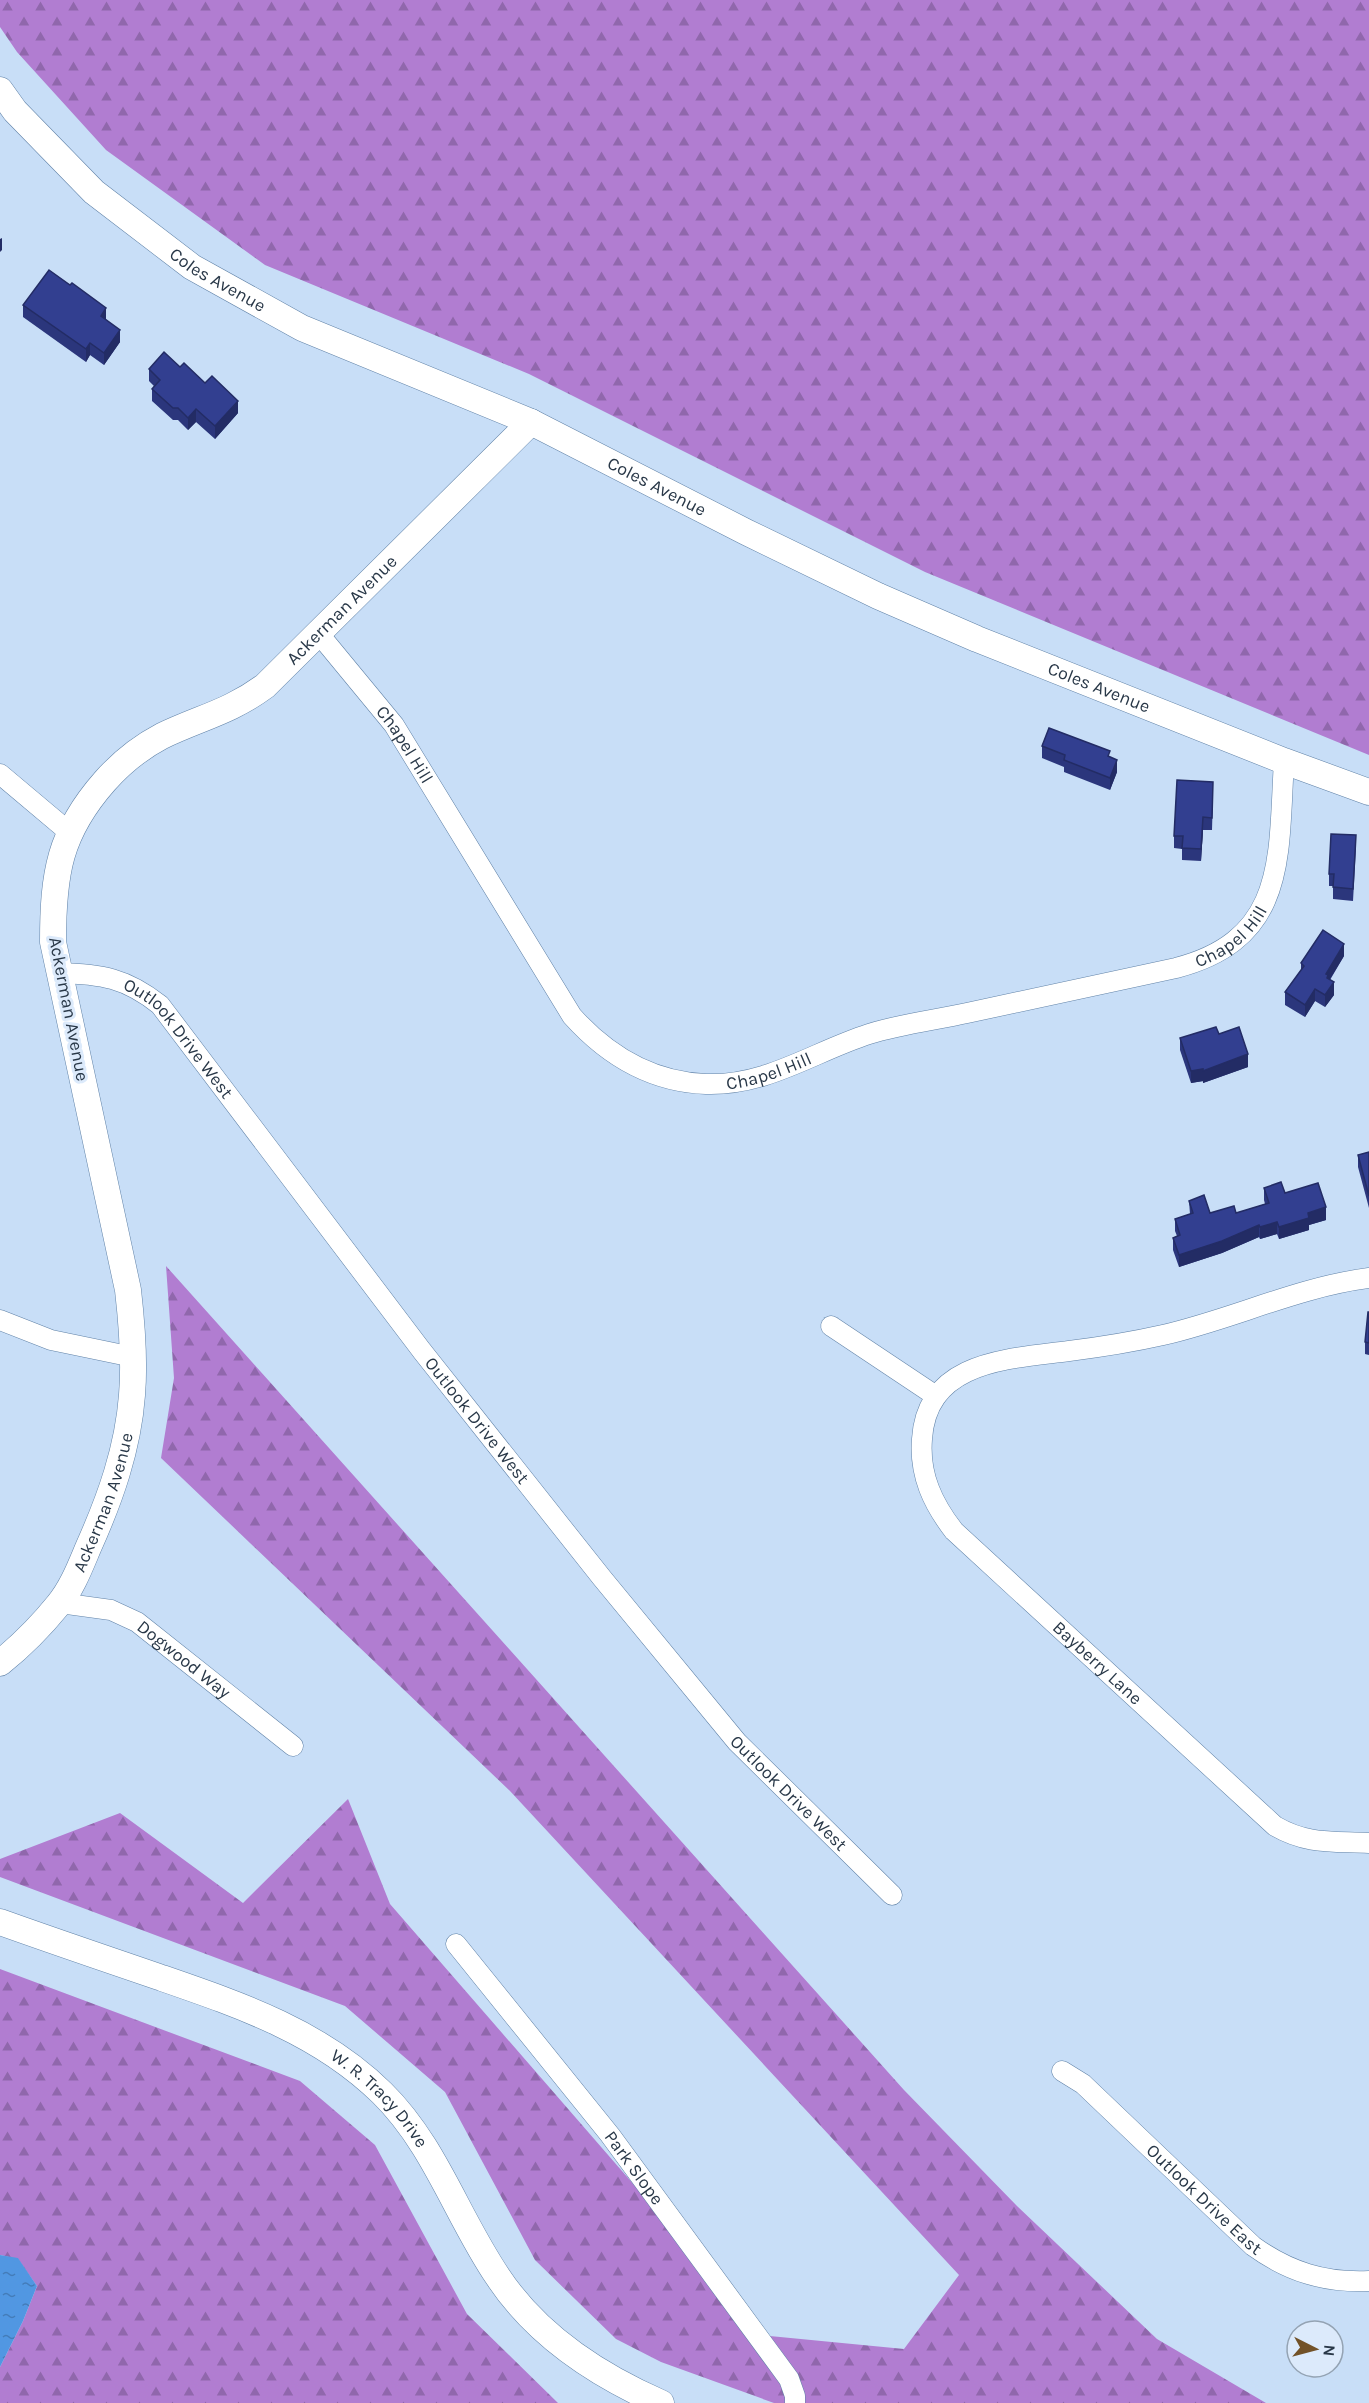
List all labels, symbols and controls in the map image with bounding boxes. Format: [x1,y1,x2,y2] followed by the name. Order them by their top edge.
[165,243,270,317] street label: Coles Avenue
[604,452,710,521] street label: Coles Avenue
[282,550,402,669] street label: Ackerman Avenue
[1045,657,1153,718] street label: Coles Avenue
[371,701,438,787] street label: Chapel Hill
[1192,902,1272,972] street label: Chapel Hill
[44,935,94,1083] street label: Ackerman Avenue
[120,973,238,1103] street label: Outlook Drive West
[725,1048,815,1094] street label: Chapel Hill
[420,1353,534,1488] street label: Outlook Drive West
[68,1431,138,1575] street label: Ackerman Avenue
[133,1615,236,1704] street label: Dogwood Way
[1048,1616,1147,1709] street label: Bayberry Lane
[725,1730,852,1856] street label: Outlook Drive West
[327,2044,433,2152] street label: W. R. Tracy Drive
[600,2126,668,2209] street label: Park Slope
[1142,2139,1266,2260] street label: Outlook Drive East
[1285,2319,1345,2379] north arrow
[1319,2344,1339,2357] text: N

